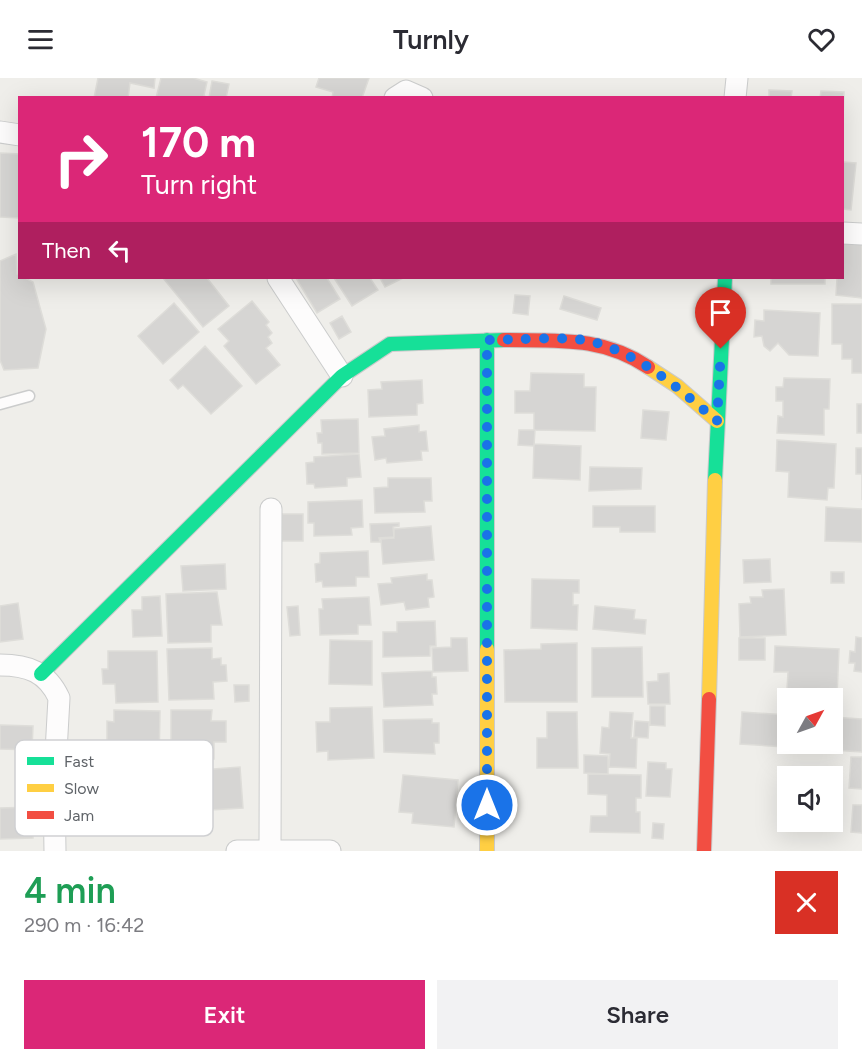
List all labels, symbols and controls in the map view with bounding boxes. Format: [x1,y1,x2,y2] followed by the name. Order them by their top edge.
[24,23,57,56] icon: menu
[393,23,469,56] text: Turnly
[805,23,838,56] icon: heart
[141,117,256,168] text: 170 m
[42,120,120,198] icon: right
[141,168,257,201] text: Turn right
[103,234,136,267] icon: left
[42,237,91,264] text: Then
[695,287,746,349] pin
[704,296,737,329] icon: arrive
[777,688,843,754] north arrow
[777,688,843,832] map controls
[15,740,213,836] legend
[64,752,94,771] text: Fast
[777,766,843,832] button: sound
[455,773,519,837] position arrow
[64,779,99,798] text: Slow
[64,806,94,825] text: Jam
[24,869,116,912] text: 4 min
[775,871,838,934] button: close
[24,913,144,937] text: 290 m · 16:42
[24,980,425,1049] button: Exit
[437,980,838,1049] button: Share

